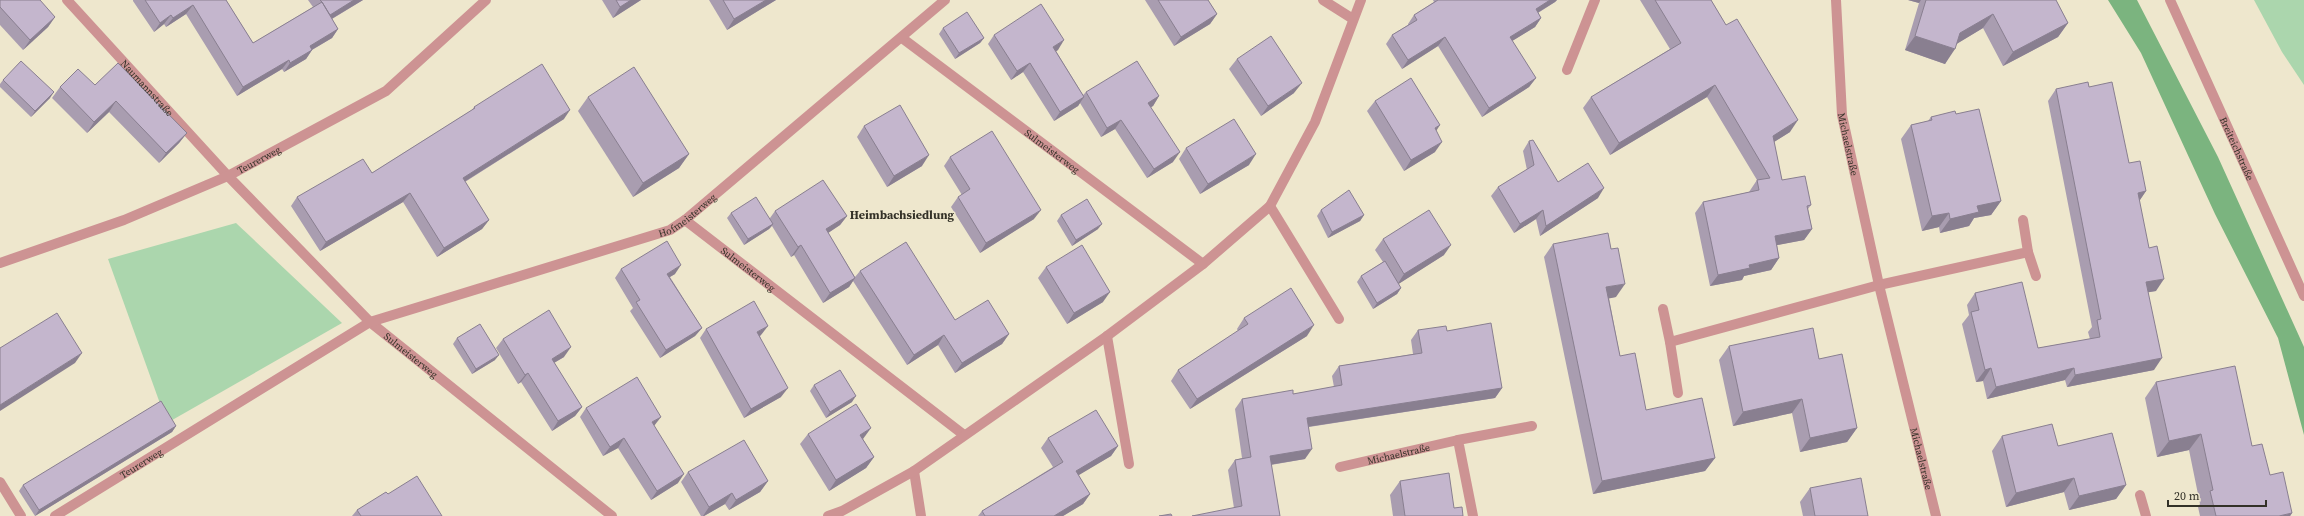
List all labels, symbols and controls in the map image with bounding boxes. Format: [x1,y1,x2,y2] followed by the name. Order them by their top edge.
[118,57,176,119] street label: Naumannstraße
[1835,112,1861,177] street label: Michaelstraße
[2217,115,2257,182] street label: Breiteichstraße
[1022,126,1083,176] street label: Sulmeisterweg
[235,142,283,177] street label: Teurerweg
[657,190,719,240] street label: Hofmeisterweg
[850,207,955,223] district label: Heimbachsiedlung
[718,244,778,294] street label: Sulmeisterweg
[381,329,441,381] street label: Sulmeisterweg
[1908,426,1936,491] street label: Michaelstraße
[1366,440,1431,467] street label: Michaelstraße
[117,445,165,481] street label: Teurerweg
[2168,482,2266,508] scale bar
[2174,488,2200,504] text: 20 m

